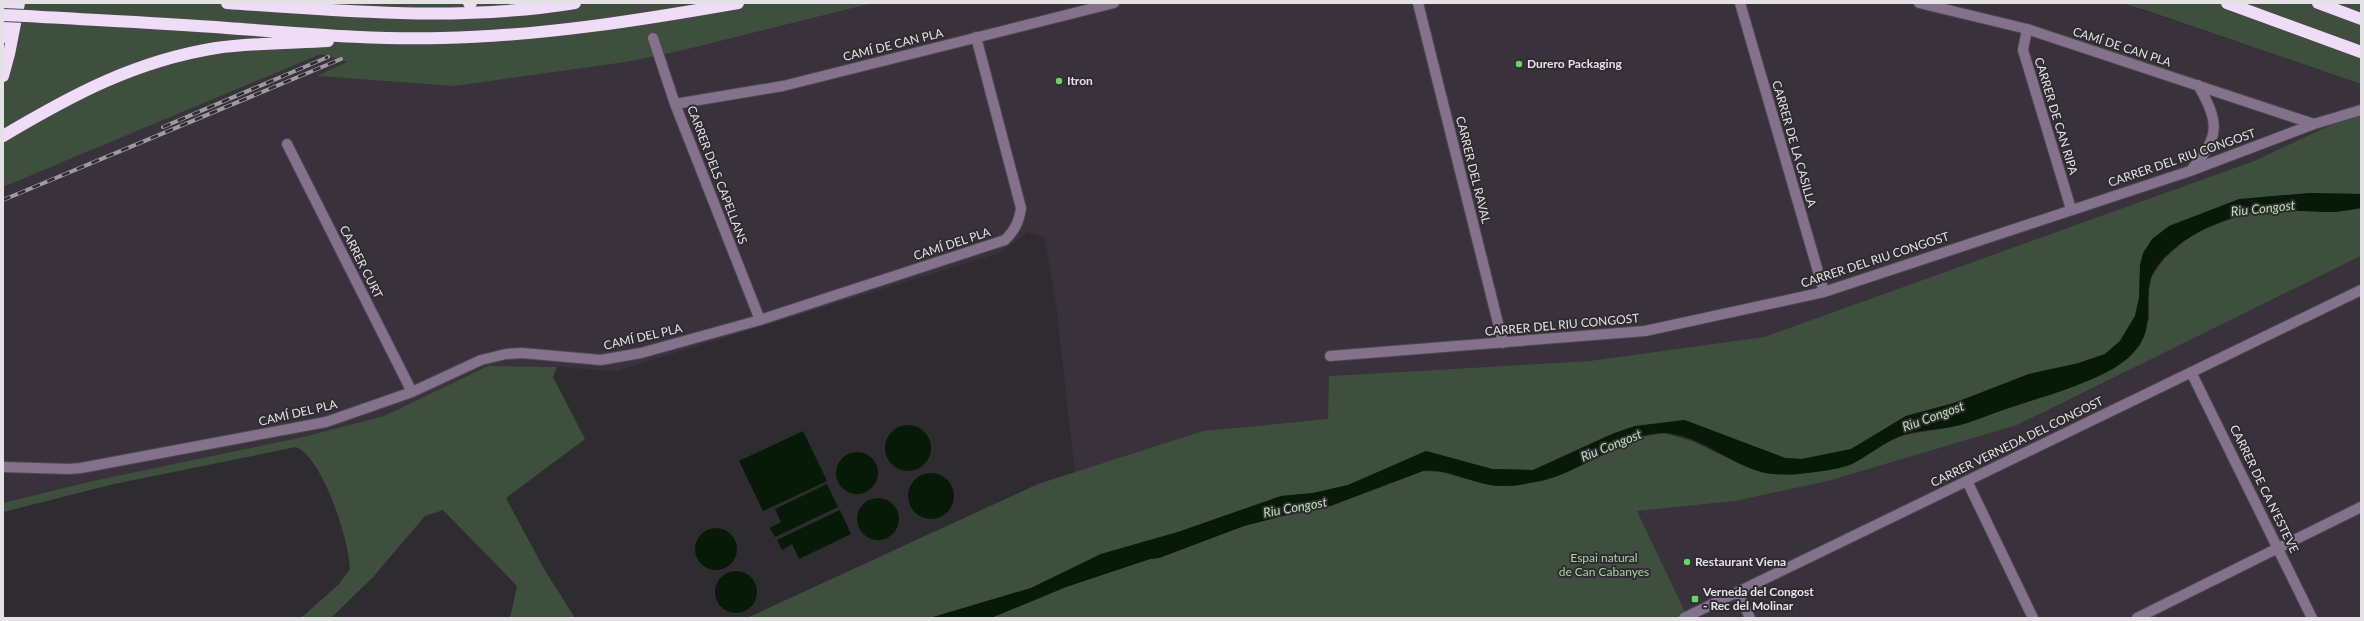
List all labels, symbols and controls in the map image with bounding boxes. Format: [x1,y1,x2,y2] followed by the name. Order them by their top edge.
[2071,24,2174,70] street label: CAMÍ DE CAN PLA
[841,25,945,64] street label: CAMÍ DE CAN PLA
[2031,55,2082,177] street label: CARRER DE CAN RIPA
[1527,56,1622,71] place label: Durero Packaging
[1514,59,1524,69] marker: Durero Packaging
[1067,73,1093,88] place label: Itron
[1054,76,1064,86] marker: Itron
[1769,79,1820,210] street label: CARRER DE LA CASILLA
[684,104,751,246] street label: CARRER DELS CAPELLANS
[1453,115,1494,225] street label: CARRER DEL RAVAL
[2106,125,2258,190] street label: CARRER DEL RIU CONGOST
[2230,197,2296,219] water label: Riu Congost
[337,223,386,301] street label: CARRER CURT
[911,224,993,263] street label: CAMÍ DEL PLA
[1799,228,1951,291] street label: CARRER DEL RIU CONGOST
[1484,310,1640,339] street label: CARRER DEL RIU CONGOST
[602,320,684,353] street label: CAMÍ DEL PLA
[1928,393,2106,490] street label: CARRER VERNEDA DEL CONGOST
[257,396,339,429] street label: CAMÍ DEL PLA
[1900,397,1966,435] water label: Riu Congost
[2227,422,2302,555] street label: CARRER DE CA N'ESTEVE
[1578,425,1644,465] water label: Riu Congost
[1262,493,1329,520] water label: Riu Congost
[1559,550,1649,579] park label: Espai natural de Can Cabanyes
[1695,554,1786,569] place label: Restaurant Viena
[1682,557,1692,567] marker: Restaurant Viena
[1702,584,1814,613] place label: Verneda del Congost - Rec del Molinar
[1690,594,1700,604] marker: Verneda del Congost - Rec del Molinar

